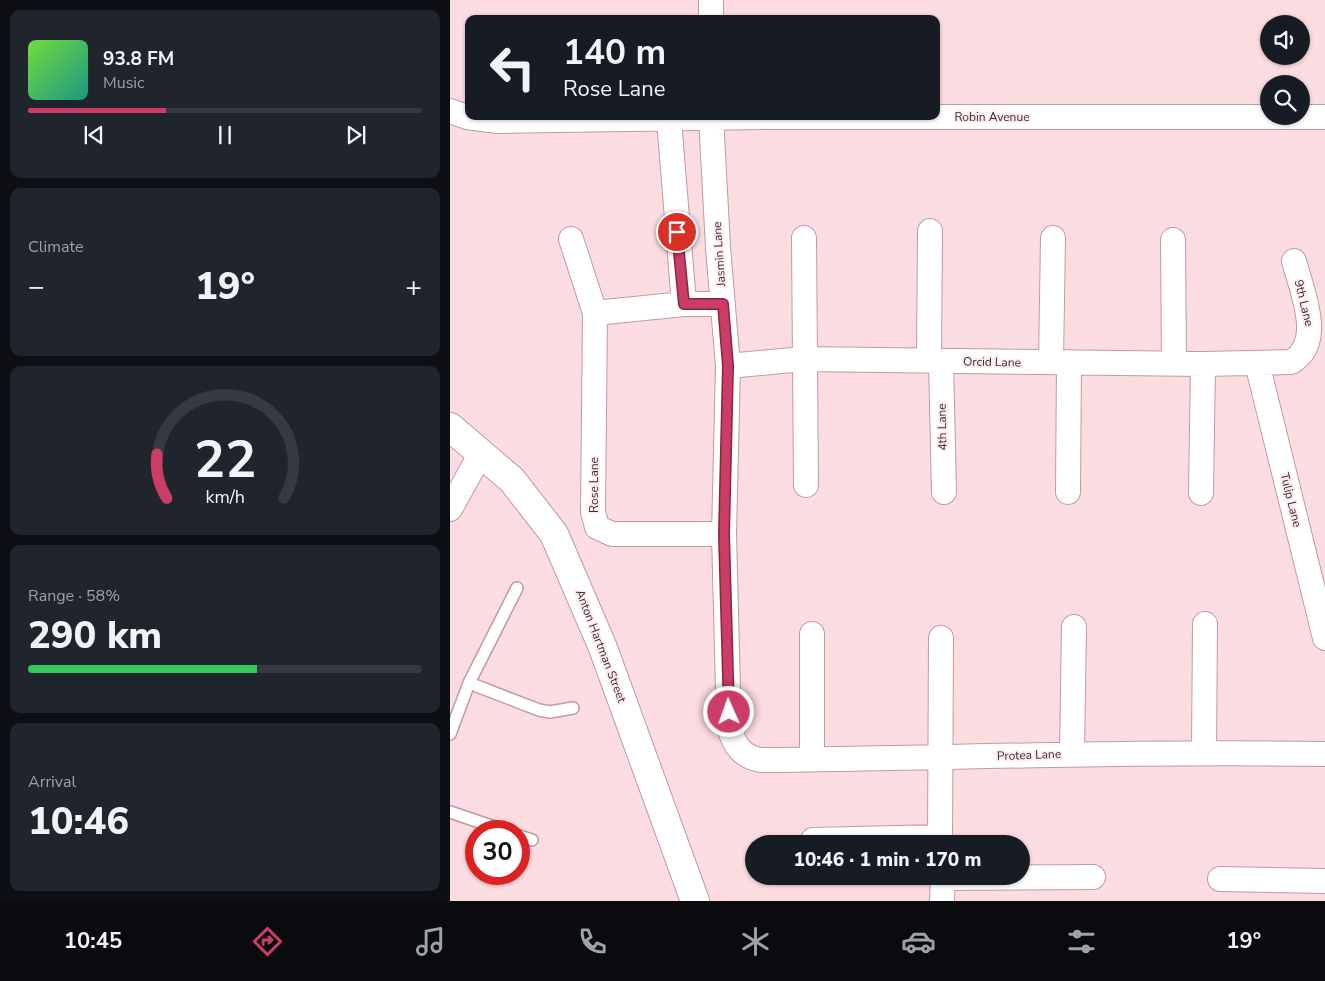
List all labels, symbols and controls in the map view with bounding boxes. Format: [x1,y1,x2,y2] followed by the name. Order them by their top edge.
[1260,15,1310,125] map controls
[1260,15,1310,65] button: sound
[563,29,666,76] text: 140 m
[480,35,545,100] icon: left
[103,46,174,72] text: 93.8 FM
[103,72,144,94] text: Music
[563,74,665,104] text: Rose Lane
[1260,75,1310,125] button: search
[954,109,1030,125] street label: Robin Avenue
[80,121,108,149] icon: previous
[211,121,239,149] icon: pause
[342,121,370,149] icon: next
[656,211,698,253] pin
[663,218,691,246] icon: arrive
[709,221,729,288] street label: Jasmin Lane
[28,236,83,258] text: Climate
[195,261,255,312] text: 19°
[28,268,45,306] text: −
[405,268,422,306] text: +
[1291,278,1317,328] street label: 9th Lane
[963,353,1021,371] street label: Orcid Lane
[934,403,950,451] street label: 4th Lane
[194,424,256,495] text: 22
[586,457,602,513] street label: Rose Lane
[1277,471,1305,529] street label: Tulip Lane
[205,485,245,509] text: km/h
[28,585,120,607] text: Range · 58%
[572,587,630,706] street label: Anton Hartman Street
[28,610,162,661] text: 290 km
[702,685,754,737] position arrow
[997,746,1061,764] street label: Protea Lane
[28,771,76,793] text: Arrival
[28,796,129,847] text: 10:46
[465,820,530,885] speed limit sign: 30
[794,847,981,873] text: 10:46 · 1 min · 170 m
[250,924,285,959] icon: directions
[413,924,448,959] icon: music
[575,924,610,959] icon: phone
[738,924,773,959] icon: climate
[901,924,936,959] icon: car
[1064,924,1099,959] icon: filters
[64,926,122,956] text: 10:45
[1226,926,1261,956] text: 19°

